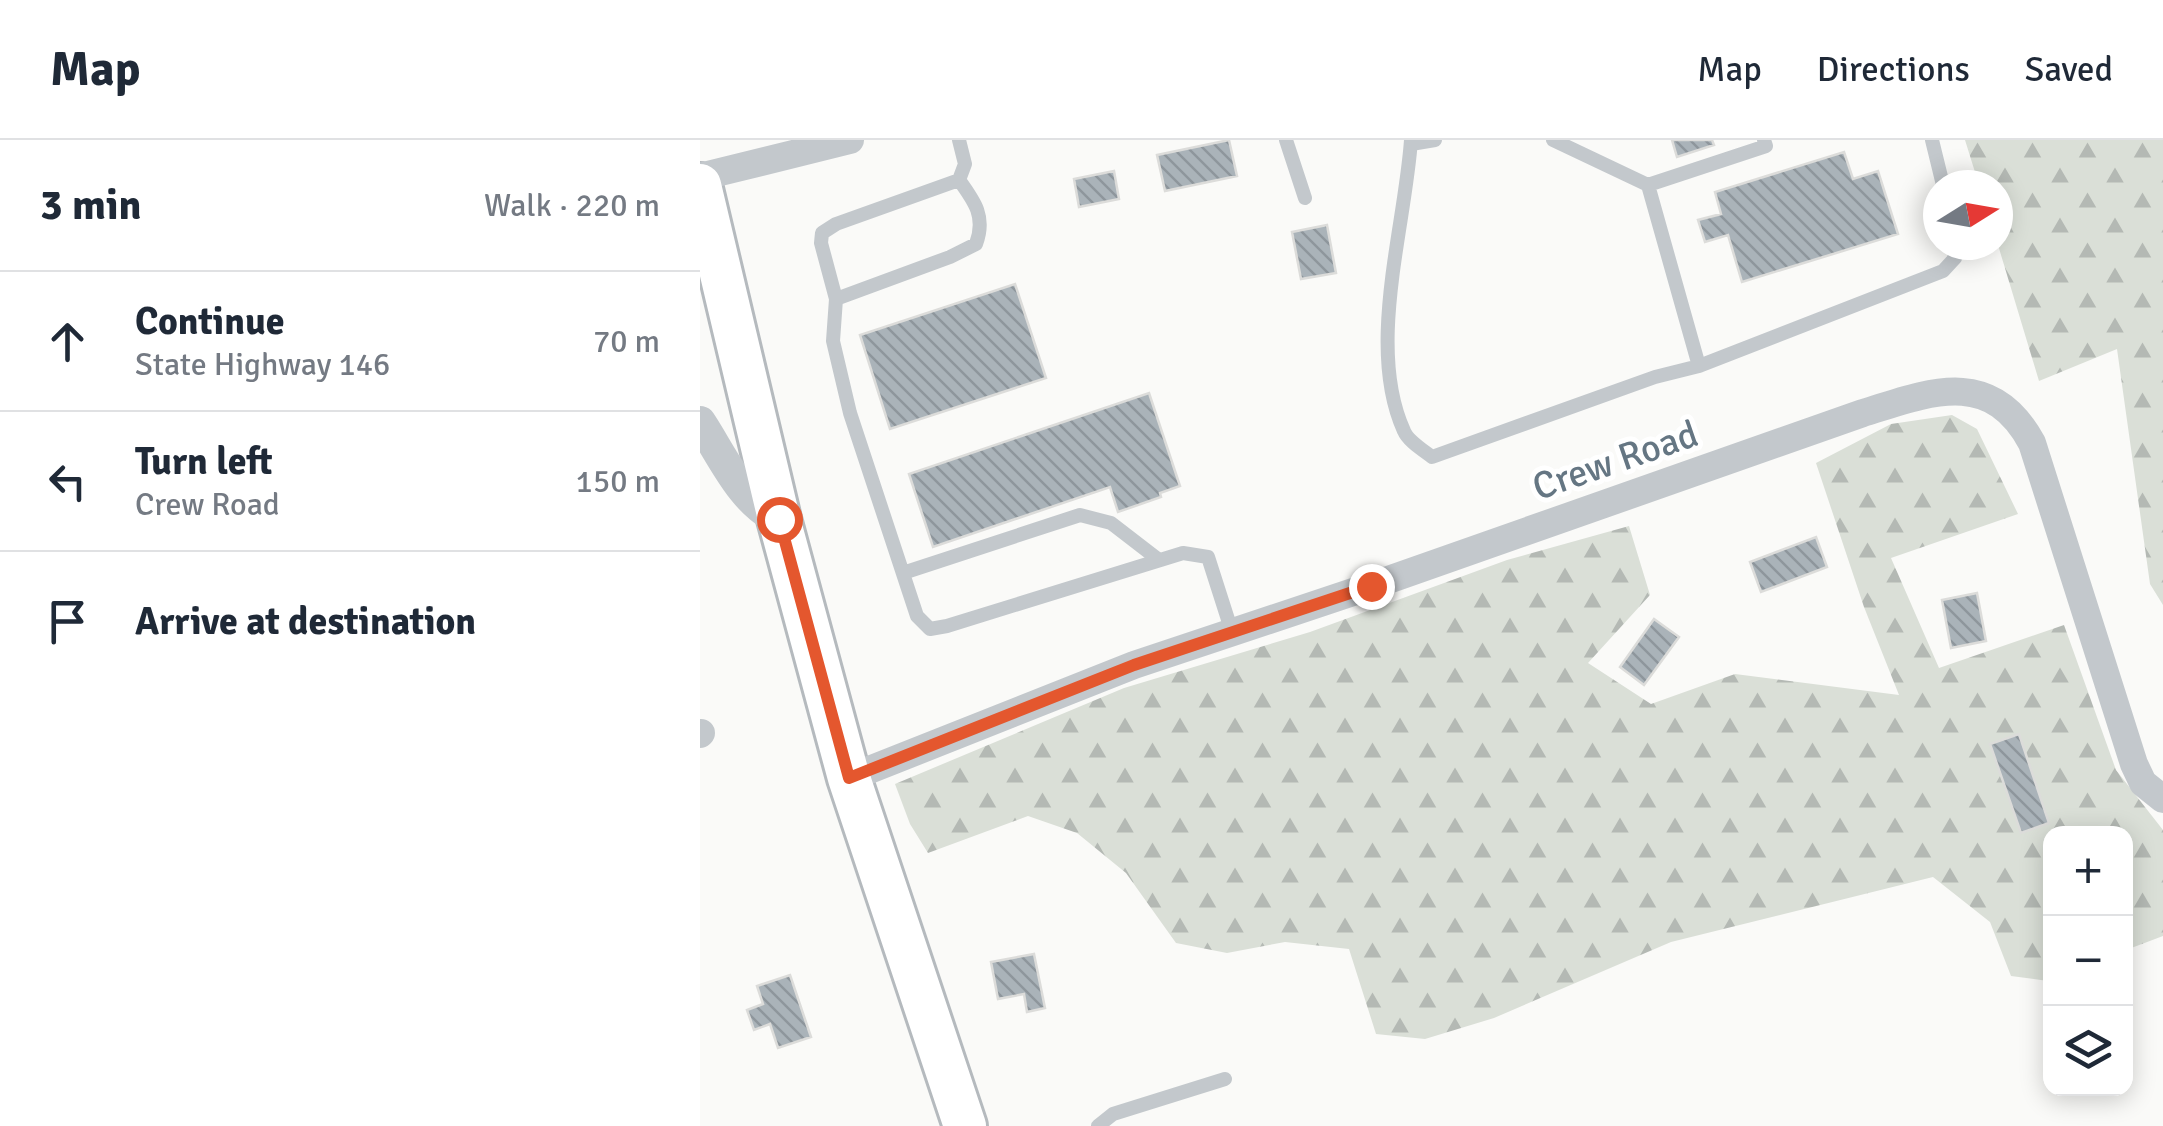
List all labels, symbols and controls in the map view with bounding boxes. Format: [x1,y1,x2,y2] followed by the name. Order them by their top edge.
[50,40,140,99] text: Map
[1697,48,1762,91] text: Map
[1817,48,1970,91] text: Directions
[2025,48,2113,91] text: Saved
[1923,170,2013,260] north arrow
[40,180,141,231] text: 3 min
[484,186,660,225] text: Walk · 220 m
[135,298,285,345] text: Continue
[40,314,95,369] icon: ahead
[593,322,660,361] text: 70 m
[135,345,390,384] text: State Highway 146
[1526,410,1704,511] street label: Crew Road
[135,438,273,485] text: Turn left
[40,454,95,509] icon: left
[576,462,660,501] text: 150 m
[135,485,280,524] text: Crew Road
[757,497,803,543] route start
[1349,564,1395,610] route end
[40,594,95,649] icon: arrive
[135,598,476,645] text: Arrive at destination
[2043,826,2133,1096] map controls
[2043,826,2133,916] button: +
[2043,916,2133,1006] button: −
[2043,1006,2133,1096] button: layers

